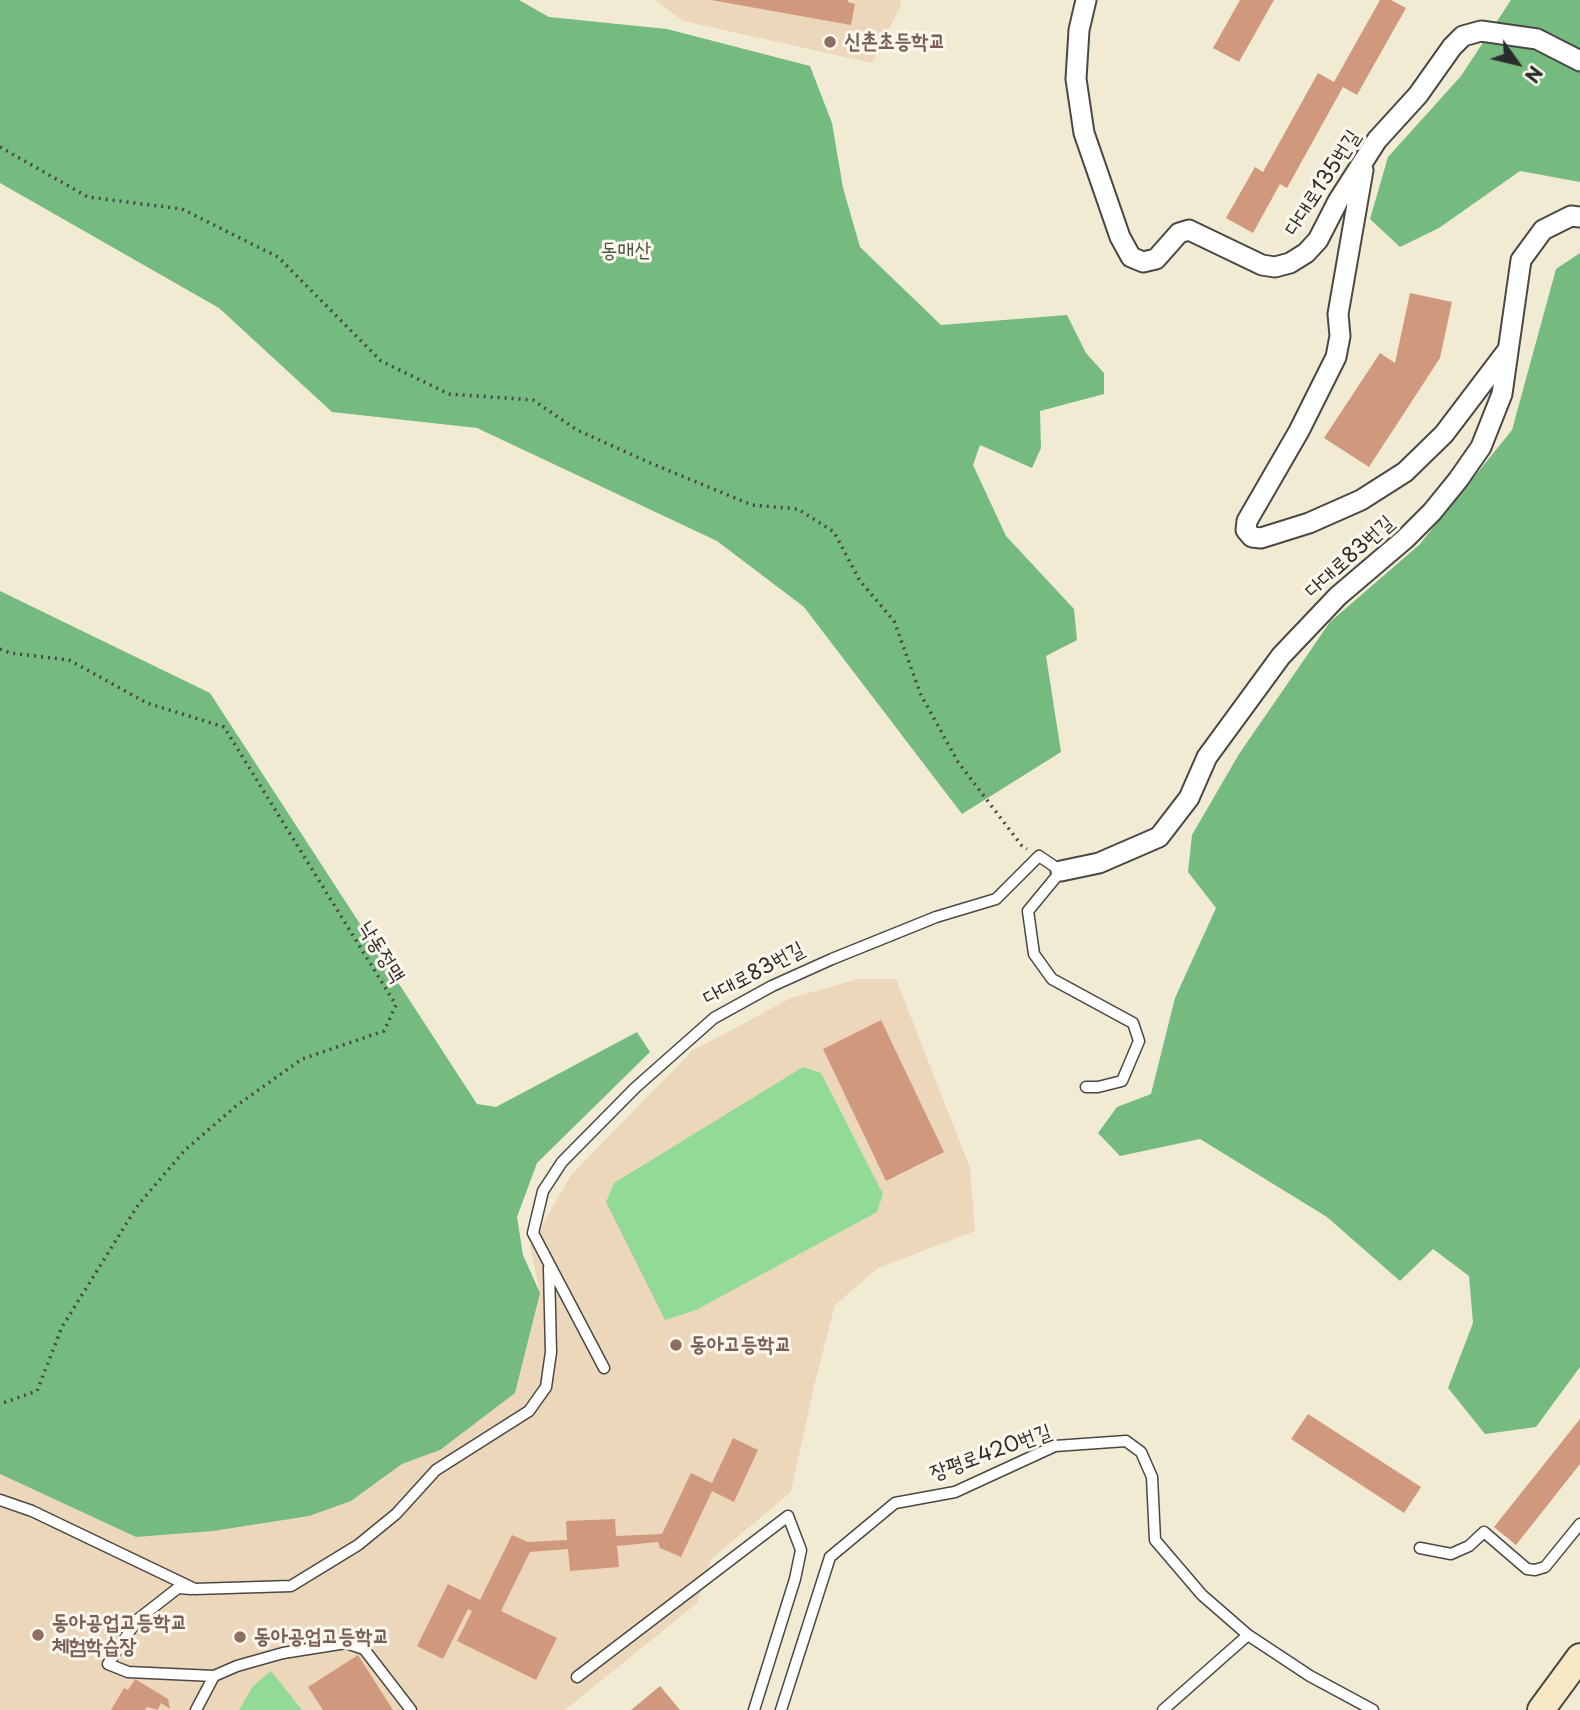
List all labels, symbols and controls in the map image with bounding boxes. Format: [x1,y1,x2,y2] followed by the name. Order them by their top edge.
[1482,28,1552,98] north arrow
[844,29,945,55] place label: 신촌초등학교
[822,34,838,50] marker: 신촌초등학교
[1519,61,1550,89] text: N
[1280,125,1366,241] street label: 다대로135번길
[601,238,651,264] park label: 동매산
[1300,510,1400,604] street label: 다대로83번길
[352,917,410,987] street label: 낙동정맥
[699,937,809,1011] street label: 다대로83번길
[690,1332,791,1358] place label: 동아고등학교
[668,1337,684,1353] marker: 동아고등학교
[927,1419,1055,1487] street label: 장평로420번길
[52,1610,187,1660] place label: 동아공업고등학교 체험학습장
[254,1624,389,1650] place label: 동아공업고등학교
[30,1627,46,1643] marker: 동아공업고등학교 체험학습장
[232,1629,248,1645] marker: 동아공업고등학교

